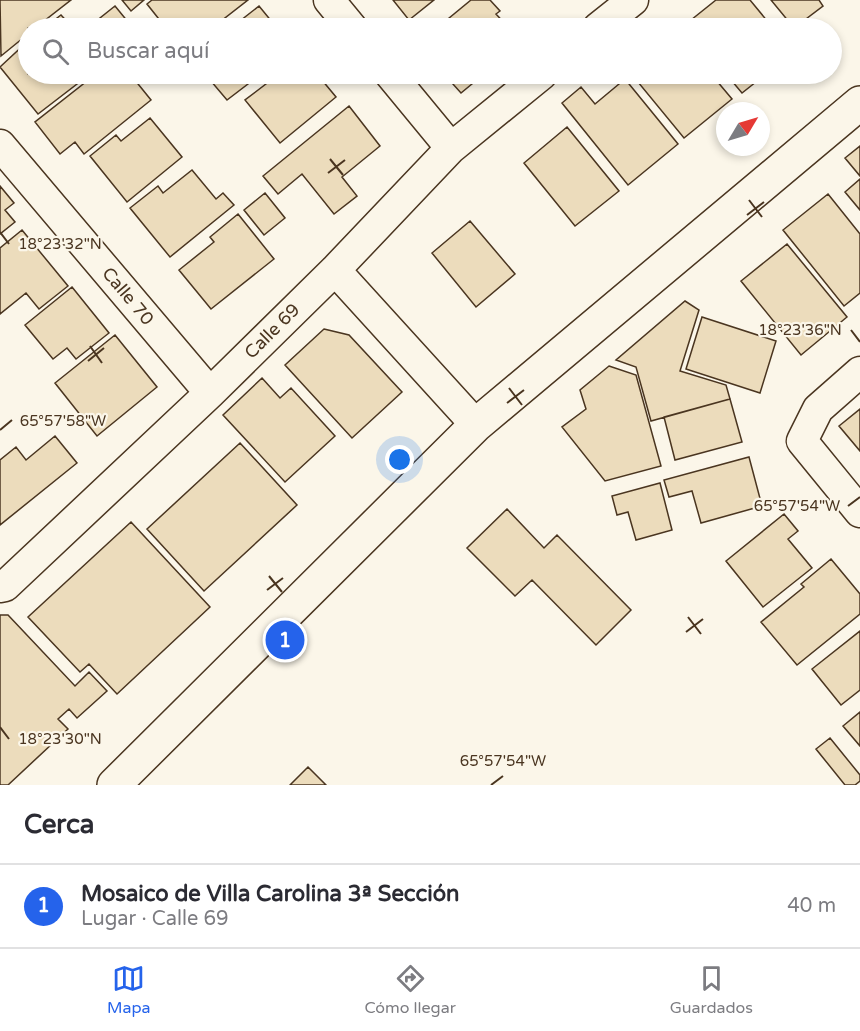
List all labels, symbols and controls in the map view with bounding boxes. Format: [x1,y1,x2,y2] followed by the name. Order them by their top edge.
[18,18,842,84] search box
[39,35,72,68] icon: search
[87,38,209,64] text: Buscar aquí
[716,102,770,156] north arrow
[18,235,102,253] text: 18°23'32"N
[97,262,159,330] street label: Calle 70
[240,299,304,363] street label: Calle 69
[758,321,842,339] text: 18°23'36"N
[20,412,106,430] text: 65°57'58"W
[385,445,414,474] your location
[754,497,840,515] text: 65°57'54"W
[266,618,304,662] pin: 1
[18,730,102,748] text: 18°23'30"N
[460,752,546,770] text: 65°57'54"W
[24,809,94,840] text: Cerca
[81,881,459,907] text: Mosaico de Villa Carolina 3ª Sección
[37,894,50,918] text: 1
[787,894,836,918] text: 40 m
[81,907,229,931] text: Lugar · Calle 69
[107,962,150,1018] tab: Mapa
[364,962,456,1018] tab: Cómo llegar
[670,962,753,1018] tab: Guardados

